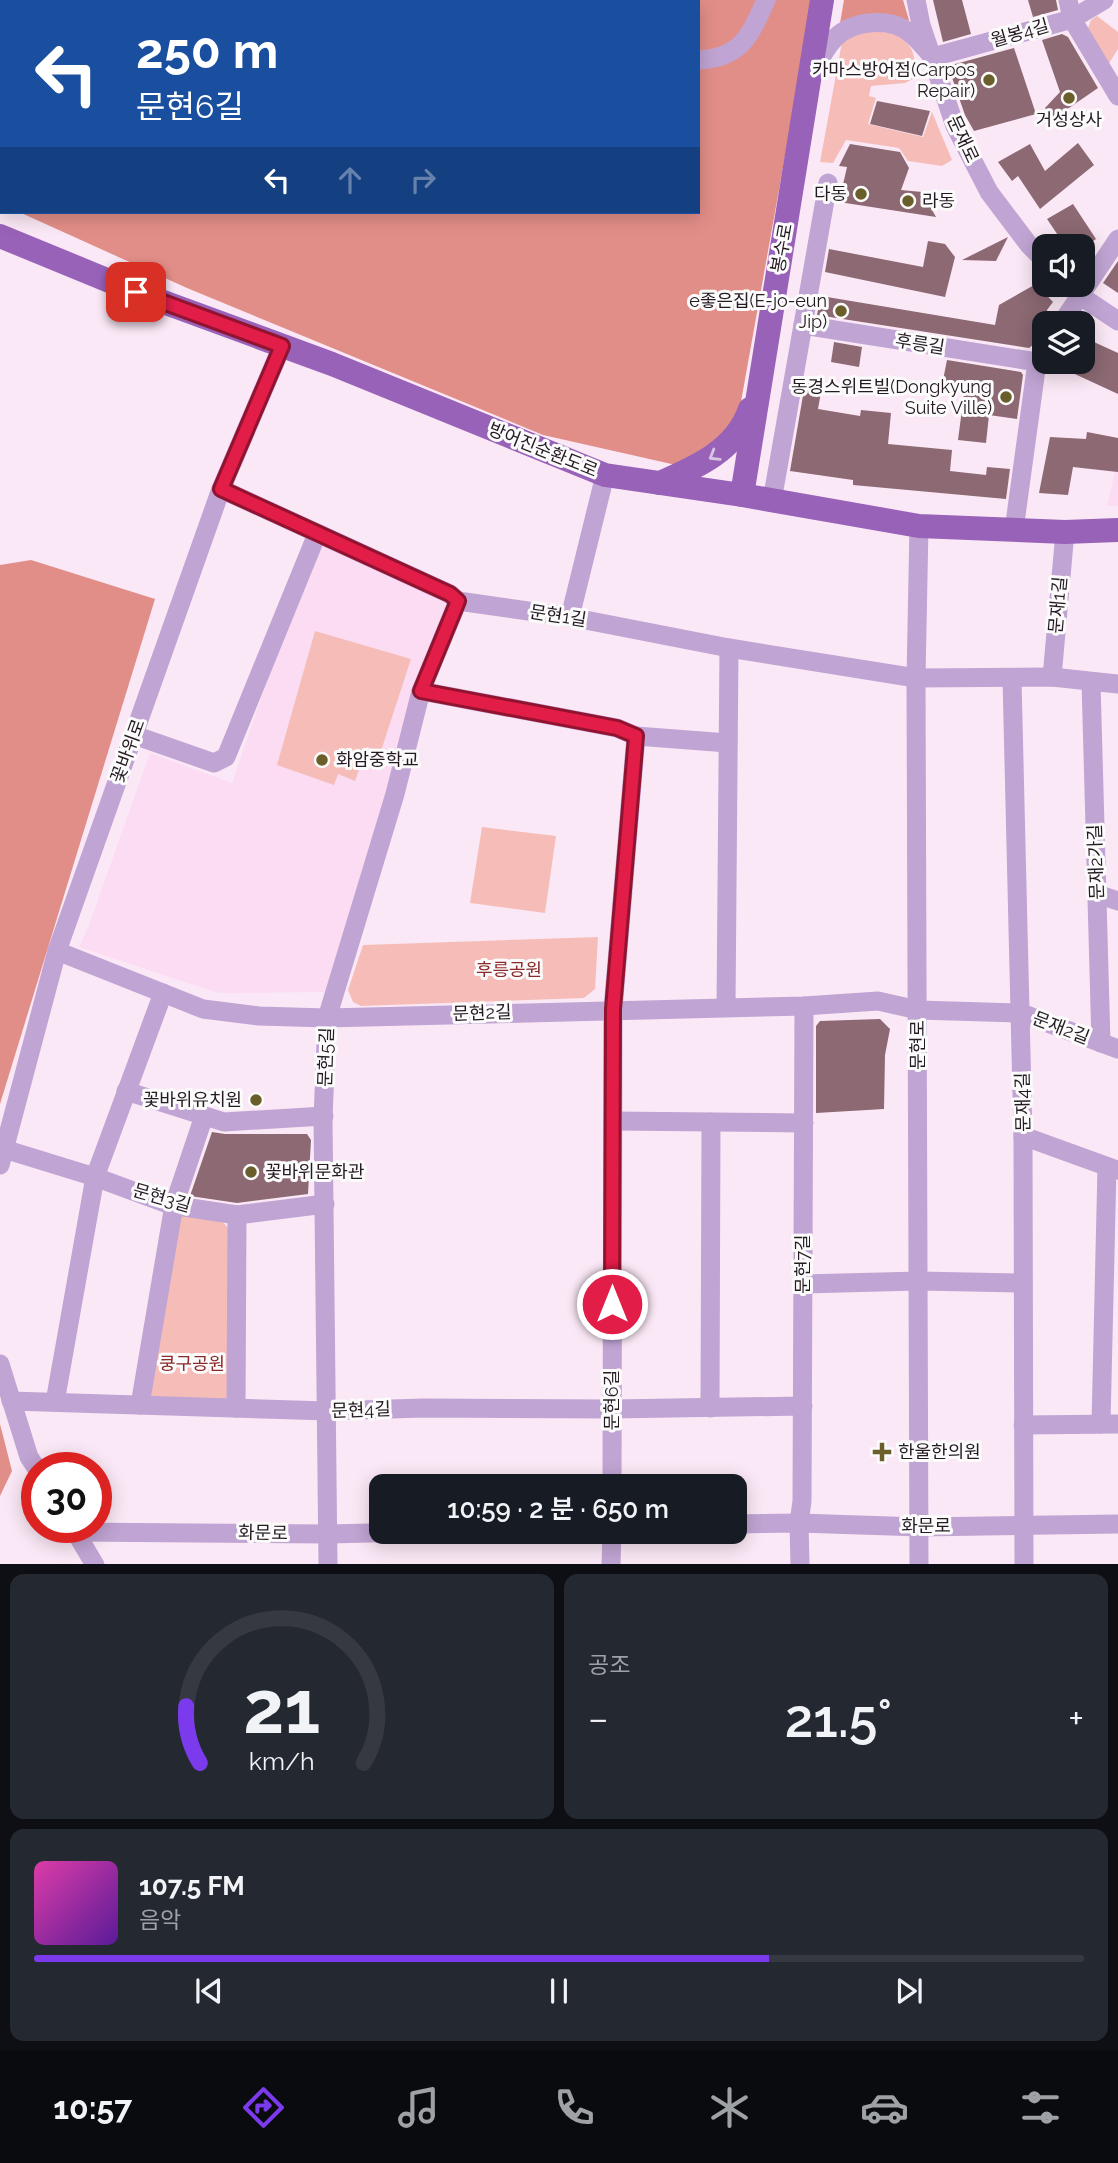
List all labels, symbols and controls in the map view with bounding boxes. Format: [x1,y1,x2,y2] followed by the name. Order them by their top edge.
[988,14,1051,51] street label: 월봉4길
[136,22,278,79] text: 250 m
[21,28,112,119] icon: left
[812,59,975,101] place label: 카마스방어점(Carpos Repair)
[981,72,997,88] marker: 카마스방어점(Carpos Repair)
[136,88,244,125] text: 문현6길
[1061,90,1077,106] marker: 거성상사
[1036,109,1103,130] place label: 거성상사
[943,112,983,166] street label: 문재로
[258,161,296,199] icon: left
[331,161,369,199] icon: ahead
[404,161,442,199] icon: right
[814,183,847,204] place label: 다동
[853,186,869,202] marker: 다동
[922,190,955,211] place label: 라동
[900,193,916,209] marker: 라동
[767,222,796,274] street label: 봉수로
[1032,234,1095,374] map controls
[1032,234,1095,297] button: sound
[106,262,166,322] pin
[117,273,155,311] icon: arrive
[689,290,827,332] place label: e좋은집(E-jo-eun Jip)
[833,303,849,319] marker: e좋은집(E-jo-eun Jip)
[1032,311,1095,374] button: layers
[894,329,946,358] street label: 후릉길
[791,376,992,418] place label: 동경스위트빌(Dongkyung Suite Ville)
[998,389,1014,405] marker: 동경스위트빌(Dongkyung Suite Ville)
[486,418,601,481] street label: 방어진순환도로
[708,448,721,461] one-way arrow
[1045,575,1070,634] street label: 문재1길
[528,601,588,630] street label: 문현1길
[106,716,149,786] street label: 꽃바위로
[336,749,419,770] place label: 화암중학교
[314,752,330,768] marker: 화암중학교
[1084,824,1107,900] street label: 문재2가길
[476,959,542,980] park label: 후릉공원
[452,1001,512,1024] street label: 문현2길
[1030,1007,1093,1048] street label: 문재2길
[907,1020,928,1070] street label: 문현로
[314,1027,337,1087] street label: 문현5길
[1011,1072,1034,1132] street label: 문재4길
[143,1089,242,1110] place label: 꽃바위유치원
[248,1092,264,1108] marker: 꽃바위유치원
[265,1161,365,1182] place label: 꽃바위문화관
[243,1164,259,1180] marker: 꽃바위문화관
[131,1179,194,1216] street label: 문현3길
[792,1234,813,1294] street label: 문현7길
[575,1267,649,1341] position arrow
[159,1353,225,1374] park label: 쿵구공원
[601,1370,622,1430] street label: 문현6길
[331,1398,391,1421] street label: 문현4길
[898,1441,981,1462] place label: 한울한의원
[872,1442,892,1462] marker: 한울한의원
[21,1452,112,1543] speed limit sign: 30
[447,1494,669,1524] text: 10:59 · 2 분 · 650 m
[901,1515,951,1536] street label: 화문로
[238,1522,288,1543] street label: 화문로
[588,1651,630,1678] text: 공조
[243,1665,321,1750] text: 21
[785,1688,892,1749] text: 21.5°
[588,1696,608,1741] text: −
[1068,1696,1084,1741] text: +
[249,1745,315,1775] text: km/h
[139,1871,245,1901] text: 107.5 FM
[139,1906,181,1933] text: 음악
[190,1972,228,2010] icon: previous
[540,1972,578,2010] icon: pause
[890,1972,928,2010] icon: next
[239,2083,288,2132] icon: directions
[394,2083,443,2132] icon: music
[550,2083,599,2132] icon: phone
[705,2083,754,2132] icon: climate
[860,2083,909,2132] icon: car
[1016,2083,1065,2132] icon: filters
[53,2089,132,2126] text: 10:57

